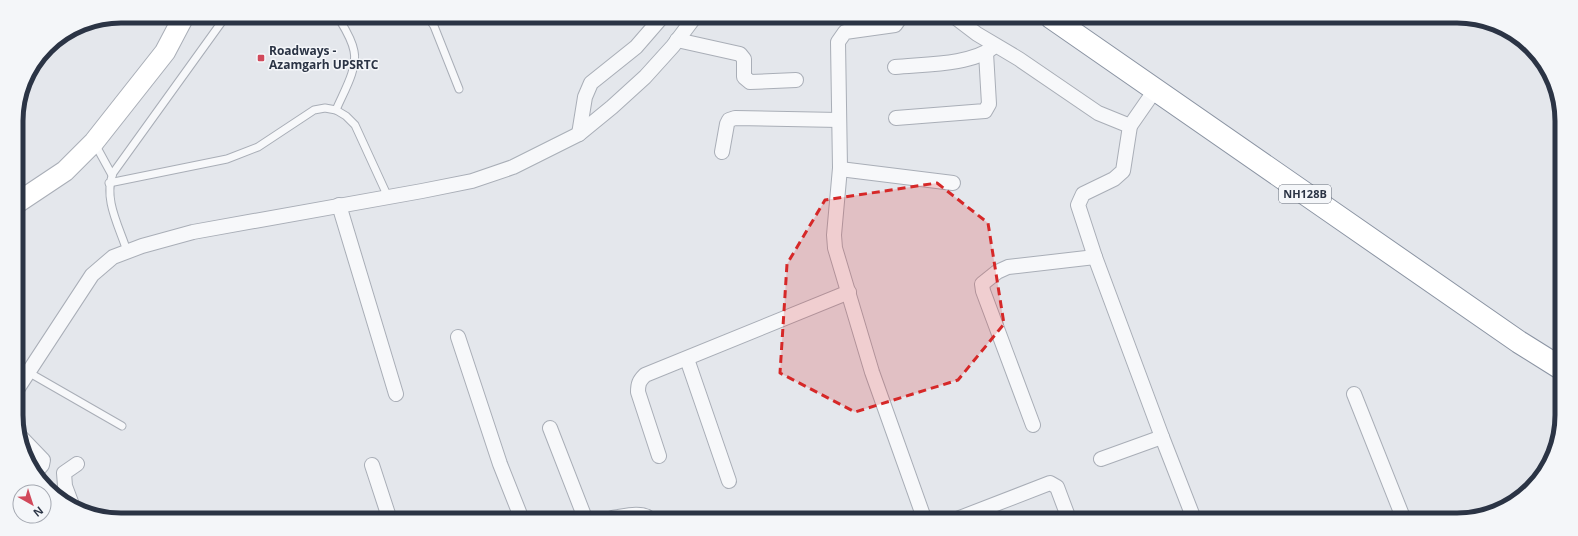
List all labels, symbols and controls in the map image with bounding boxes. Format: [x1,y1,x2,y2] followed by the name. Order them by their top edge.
[269,42,379,73] place label: Roadways - Azamgarh UPSRTC
[256,53,266,63] marker: Roadways - Azamgarh UPSRTC
[1279,185,1331,203] road number: NH128B
[12,484,52,524] north arrow
[30,504,47,521] text: N

